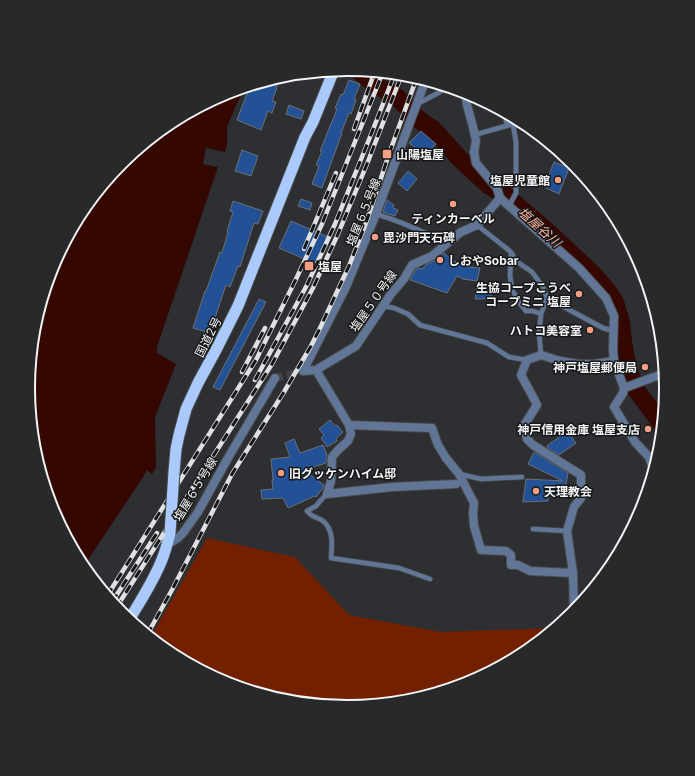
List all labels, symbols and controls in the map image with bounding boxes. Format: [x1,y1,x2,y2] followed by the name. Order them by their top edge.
[396,147,444,162] place label: 山陽塩屋
[381,148,393,160] marker: 山陽塩屋
[490,173,550,188] place label: 塩屋児童館
[553,175,563,185] marker: 塩屋児童館
[343,176,383,248] street label: 塩屋６５号線
[448,199,458,209] marker: ティンカーベル
[515,204,566,252] water label: 塩屋谷川
[411,211,495,226] place label: ティンカーベル
[383,230,455,245] place label: 毘沙門天石碑
[370,232,380,242] marker: 毘沙門天石碑
[448,253,519,268] place label: しおやSobar
[435,255,445,265] marker: しおやSobar
[318,259,342,274] place label: 塩屋
[303,260,315,272] marker: 塩屋
[346,267,400,335] street label: 塩屋５０号線
[476,280,571,309] place label: 生協コープこうべ コープミニ 塩屋
[574,289,584,299] marker: 生協コープこうべ コープミニ 塩屋
[191,314,225,360] street label: 国道2号
[510,323,582,338] place label: ハトコ美容室
[585,325,595,335] marker: ハトコ美容室
[553,360,637,375] place label: 神戸塩屋郵便局
[640,362,650,372] marker: 神戸塩屋郵便局
[517,422,640,437] place label: 神戸信用金庫 塩屋支店
[643,424,653,434] marker: 神戸信用金庫 塩屋支店
[170,454,220,524] street label: 塩屋６５号線
[289,466,396,481] place label: 旧グッケンハイム邸
[276,468,286,478] marker: 旧グッケンハイム邸
[544,484,592,499] place label: 天理教会
[531,486,541,496] marker: 天理教会

